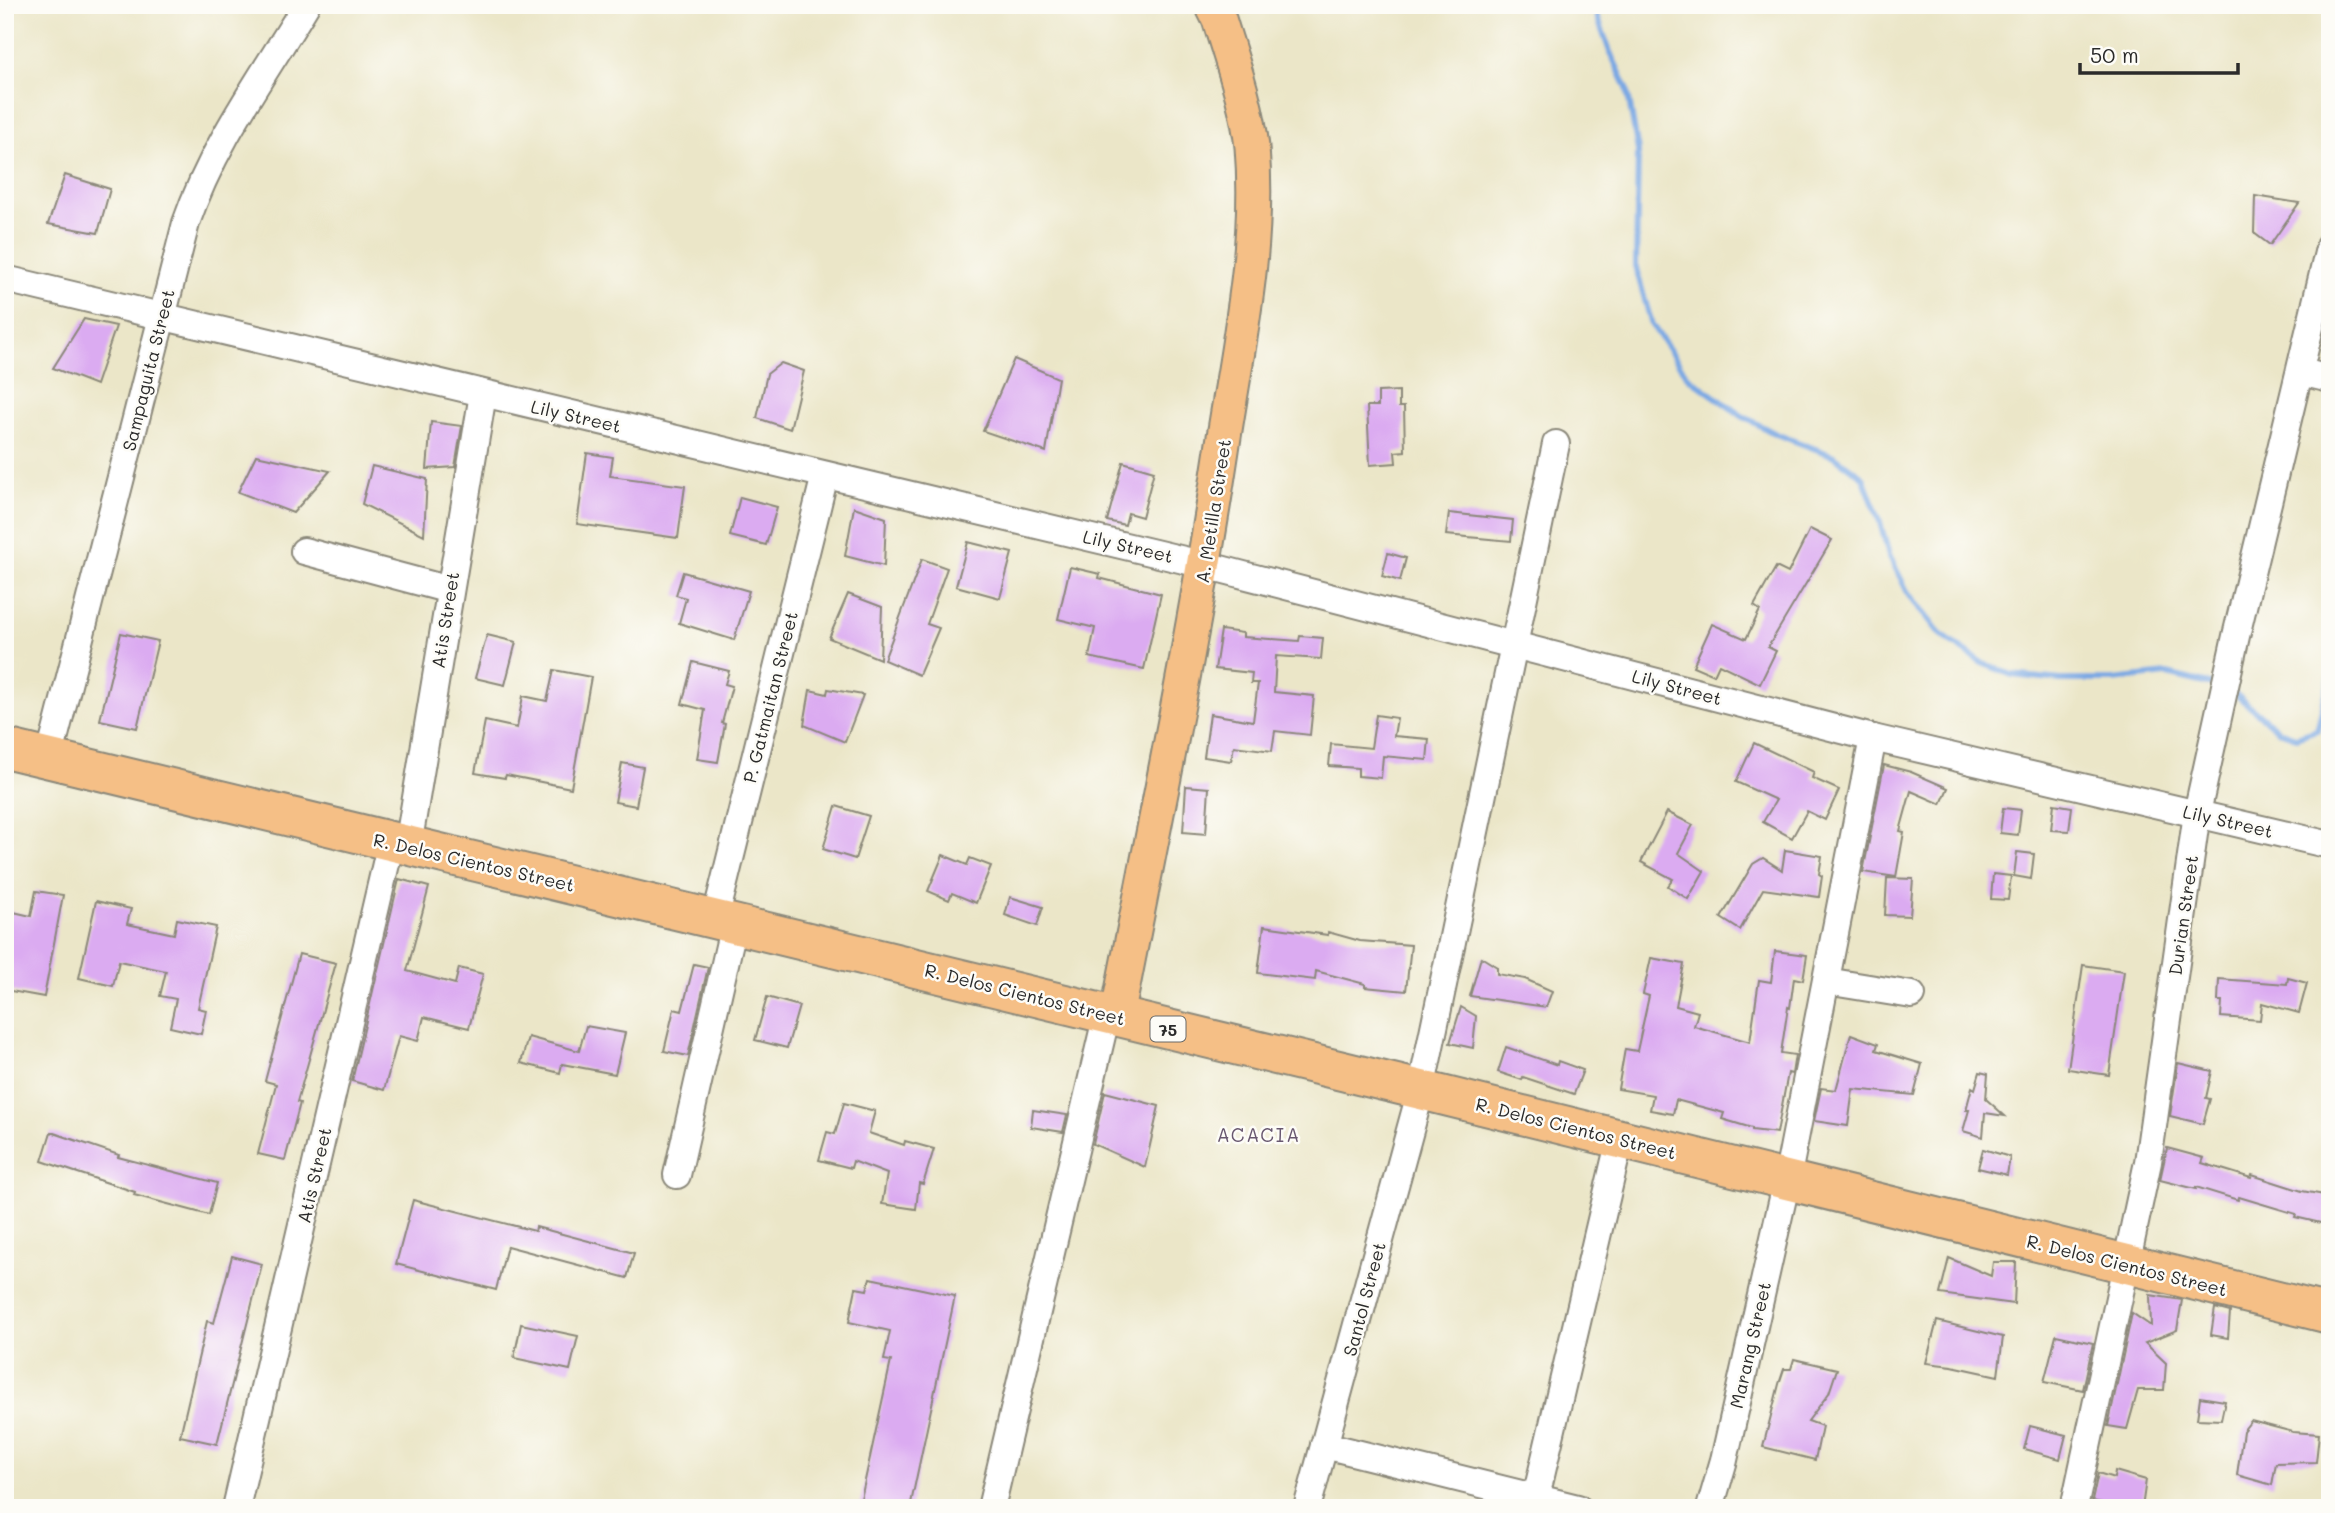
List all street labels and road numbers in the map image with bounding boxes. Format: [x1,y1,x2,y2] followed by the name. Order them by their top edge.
[116,287,180,453] street label: Sampaguita Street
[529,394,623,438] street label: Lily Street
[1190,437,1236,585] street label: A. Metilla Street
[1081,524,1175,568] street label: Lily Street
[426,570,464,670] street label: Atis Street
[737,609,803,785] street label: P. Gatmaitan Street
[1629,664,1725,710] street label: Lily Street
[2181,799,2275,843] street label: Lily Street
[371,827,577,897] street label: R. Delos Cientos Street
[2163,853,2203,977] street label: Durian Street
[922,957,1128,1031] street label: R. Delos Cientos Street
[1150,1016,1186,1042] road number: 75
[1473,1091,1679,1165] street label: R. Delos Cientos Street
[291,1125,337,1225] street label: Atis Street
[2024,1228,2230,1302] street label: R. Delos Cientos Street
[1337,1239,1391,1359] street label: Santol Street
[1724,1279,1776,1411] street label: Marang Street

